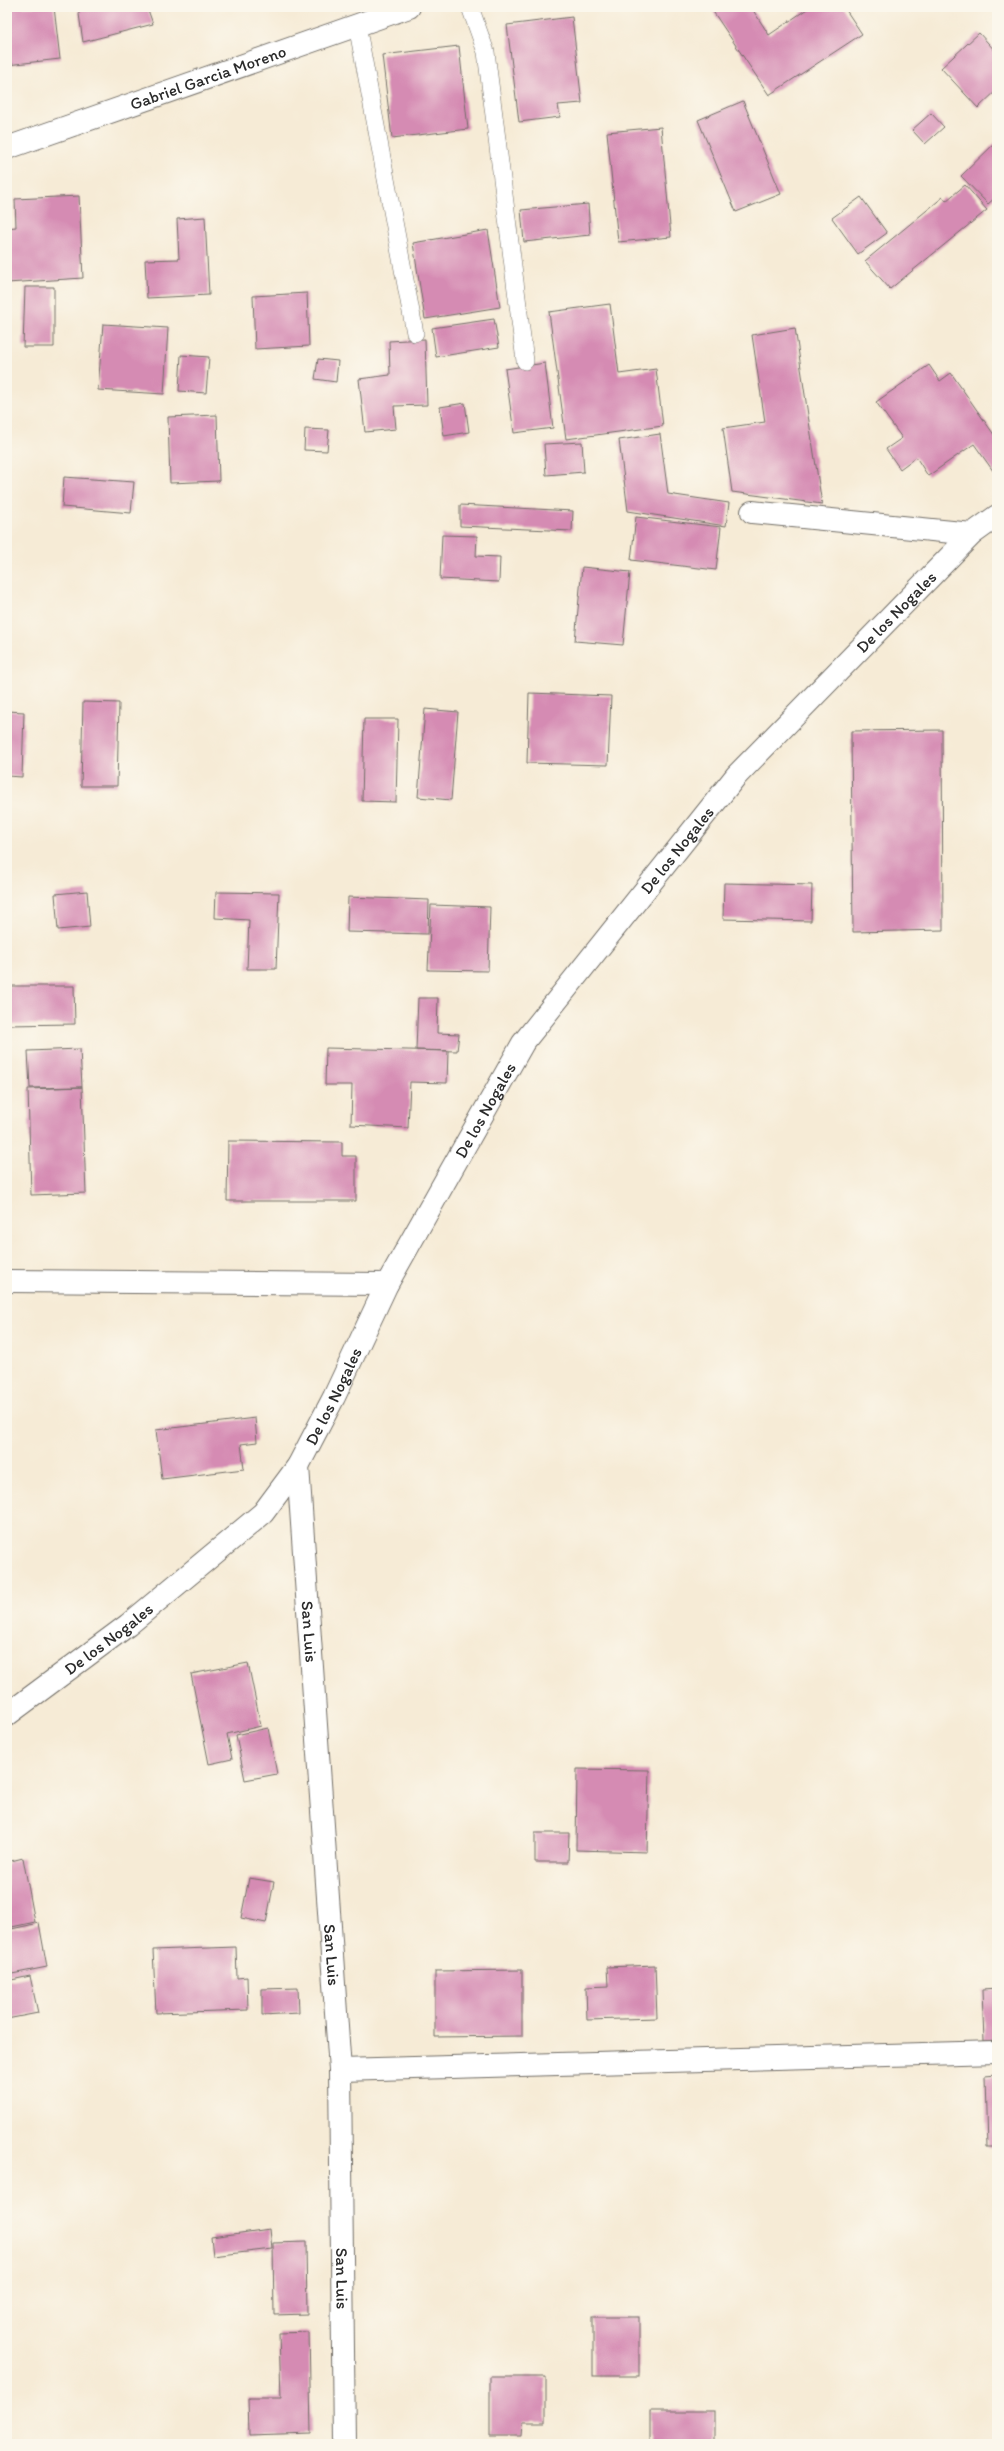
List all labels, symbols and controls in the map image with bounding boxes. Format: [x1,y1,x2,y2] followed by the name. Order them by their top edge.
[127,41,289,114] street label: Gabriel Garcia Moreno
[852,567,940,657] street label: De los Nogales
[636,802,718,898] street label: De los Nogales
[450,1059,520,1161] street label: De los Nogales
[301,1344,366,1448] street label: De los Nogales
[60,1599,157,1679] street label: De los Nogales
[297,1600,322,1663] street label: San Luis
[320,1923,344,1986] street label: San Luis
[332,2248,353,2309] street label: San Luis

